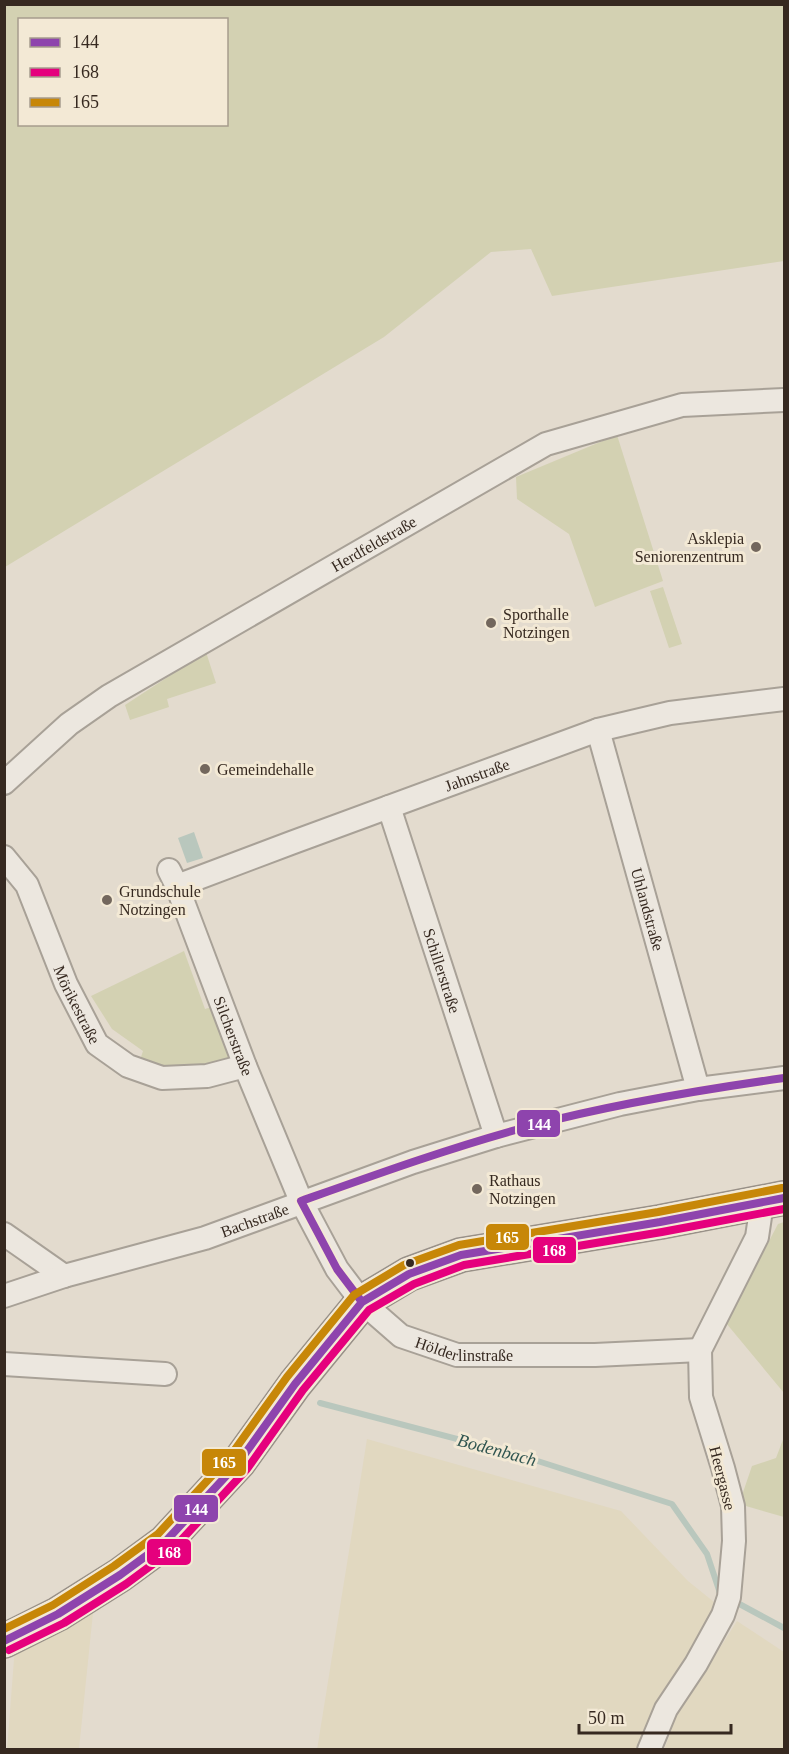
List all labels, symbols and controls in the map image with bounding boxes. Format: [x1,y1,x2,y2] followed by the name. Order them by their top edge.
[18,18,228,126] legend
[72,32,99,52] text: 144
[72,62,99,82] text: 168
[72,92,99,112] text: 165
[328,513,419,575] street label: Herdfeldstraße
[635,530,745,565] place label: Asklepia Seniorenzentrum
[749,540,763,554] marker: Asklepia Seniorenzentrum
[503,606,570,642] place label: Sporthalle Notzingen
[484,616,498,630] marker: Sporthalle Notzingen
[442,755,512,795] street label: Jahnstraße
[217,761,314,778] place label: Gemeindehalle
[198,762,212,776] marker: Gemeindehalle
[628,866,667,953] street label: Uhlandstraße
[119,883,201,919] place label: Grundschule Notzingen
[100,893,114,907] marker: Grundschule Notzingen
[420,926,463,1015] street label: Schillerstraße
[51,963,103,1047] street label: Mörikestraße
[210,994,256,1078] street label: Silcherstraße
[516,1109,561,1138] line badge: 144
[527,1116,551,1133] text: 144
[489,1172,556,1208] place label: Rathaus Notzingen
[470,1182,484,1196] marker: Rathaus Notzingen
[218,1200,291,1241] street label: Bachstraße
[485,1223,530,1251] line badge: 165
[495,1229,519,1246] text: 165
[532,1236,577,1264] line badge: 168
[542,1242,566,1259] text: 168
[404,1257,416,1269] unlabelled marker
[413,1333,513,1364] street label: Hölderlinstraße
[455,1430,539,1470] water label: Bodenbach
[705,1444,739,1512] street label: Heergasse
[201,1448,247,1477] line badge: 165
[212,1454,236,1471] text: 165
[173,1494,219,1523] line badge: 144
[184,1501,208,1518] text: 144
[146,1538,192,1566] line badge: 168
[157,1544,181,1561] text: 168
[579,1697,730,1735] scale bar
[588,1708,625,1728] text: 50 m

